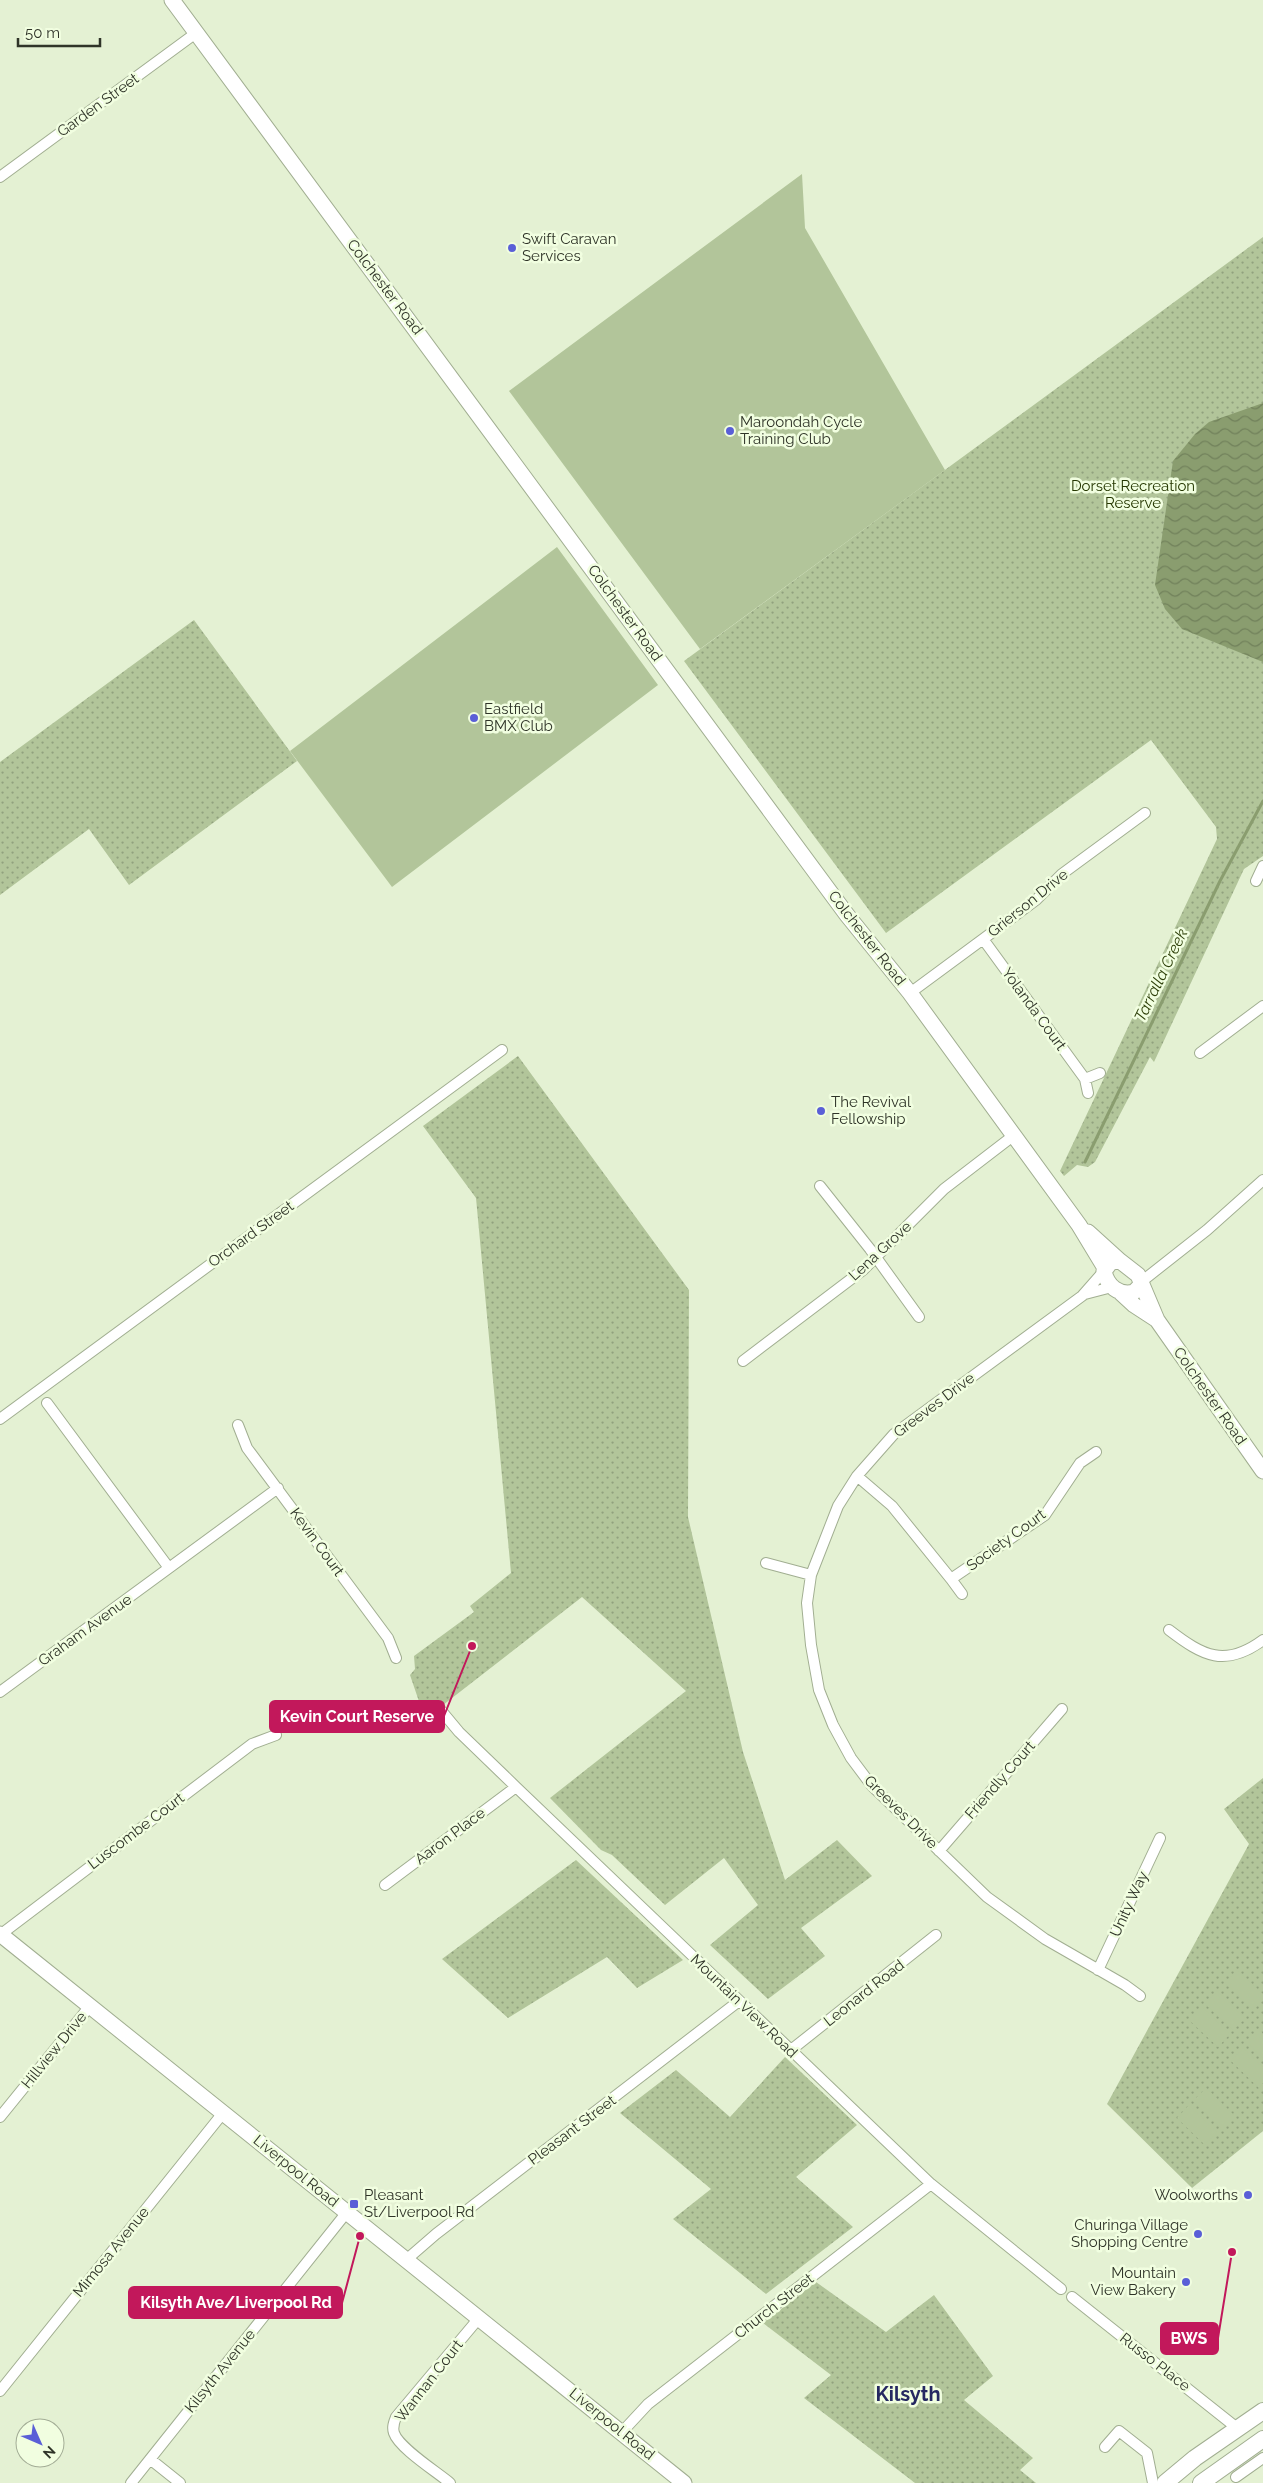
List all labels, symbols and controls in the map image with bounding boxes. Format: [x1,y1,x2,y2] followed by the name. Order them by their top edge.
[18,15,100,47] scale bar
[25,24,60,42] text: 50 m
[54,69,142,141] street label: Garden Street
[522,230,616,265] place label: Swift Caravan Services
[343,236,427,338] street label: Colchester Road
[506,242,518,254] marker: Swift Caravan Services
[740,413,862,448] place label: Maroondah Cycle Training Club
[724,425,736,437] marker: Maroondah Cycle Training Club
[1071,477,1195,512] park label: Dorset Recreation Reserve
[584,561,666,665] street label: Colchester Road
[484,700,553,735] place label: Eastfield BMX Club
[468,712,480,724] marker: Eastfield BMX Club
[984,865,1072,941] street label: Grierson Drive
[825,887,909,989] street label: Colchester Road
[1130,925,1192,1025] water label: Tarralla Creek
[998,964,1070,1054] street label: Yolanda Court
[831,1093,912,1128] place label: The Revival Fellowship
[815,1105,827,1117] marker: The Revival Fellowship
[205,1197,297,1271] street label: Orchard Street
[845,1217,915,1285] street label: Lena Grove
[1170,1344,1250,1448] street label: Colchester Road
[890,1369,978,1441] street label: Greeves Drive
[286,1504,348,1580] street label: Kevin Court
[963,1505,1049,1575] street label: Society Court
[35,1590,135,1670] street label: Graham Avenue
[270,1701,444,1732] callout: Kevin Court Reserve
[280,1707,435,1726] text: Kevin Court Reserve
[961,1737,1039,1823] street label: Friendly Court
[860,1771,942,1853] street label: Greeves Drive
[84,1789,188,1873] street label: Luscombe Court
[411,1804,489,1868] street label: Aaron Place
[1106,1868,1152,1940] street label: Unity Way
[687,1950,801,2062] street label: Mountain View Road
[820,1956,908,2030] street label: Leonard Road
[18,2008,91,2092] street label: Hillview Drive
[525,2091,619,2169] street label: Pleasant Street
[250,2131,342,2211] street label: Liverpool Road
[364,2186,474,2221] place label: Pleasant St/Liverpool Rd
[1155,2186,1238,2204] place label: Woolworths
[1242,2189,1254,2201] marker: Woolworths
[348,2198,360,2210] marker: Pleasant St/Liverpool Rd
[69,2203,153,2301] street label: Mimosa Avenue
[1071,2216,1188,2251] place label: Churinga Village Shopping Centre
[1192,2228,1204,2240] marker: Churinga Village Shopping Centre
[1090,2264,1176,2299] place label: Mountain View Bakery
[731,2270,817,2342] street label: Church Street
[1180,2276,1192,2288] marker: Mountain View Bakery
[129,2287,342,2318] callout: Kilsyth Ave/Liverpool Rd
[140,2293,332,2312] text: Kilsyth Ave/Liverpool Rd
[1161,2323,1218,2354] callout: BWS
[181,2326,259,2416] street label: Kilsyth Avenue
[1116,2329,1194,2395] street label: Russo Place
[1171,2329,1208,2348] text: BWS
[391,2336,467,2426] street label: Wannan Court
[875,2382,941,2406] district label: Kilsyth
[566,2384,658,2464] street label: Liverpool Road
[15,2418,65,2468] north arrow
[40,2443,59,2462] text: N

